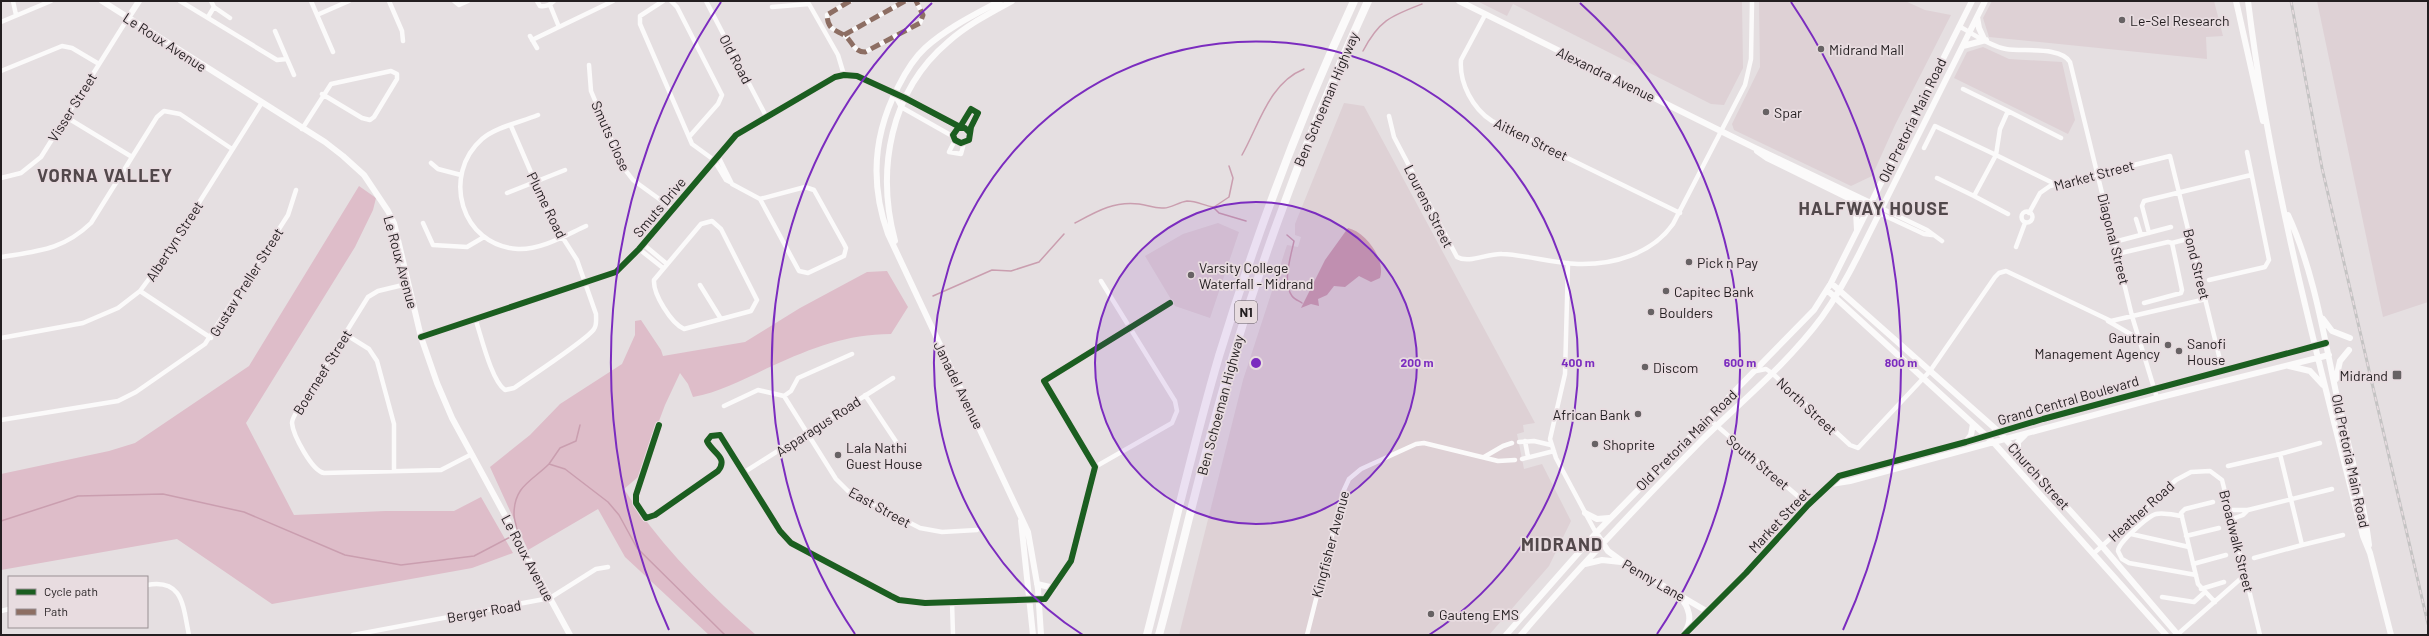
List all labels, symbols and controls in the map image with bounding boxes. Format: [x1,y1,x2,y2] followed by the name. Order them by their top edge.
[120,9,210,75] street label: Le Roux Avenue
[2130,12,2230,29] place label: Le-Sel Research
[2117,15,2127,25] marker: Le-Sel Research
[1290,29,1362,169] street label: Ben Schoeman Highway
[716,31,756,87] street label: Old Road
[1829,41,1904,58] place label: Midrand Mall
[1554,43,1658,105] street label: Alexandra Avenue
[1816,44,1826,54] marker: Midrand Mall
[1874,55,1950,185] street label: Old Pretoria Main Road
[44,69,100,145] street label: Visser Street
[588,98,634,174] street label: Smuts Close
[1774,104,1802,121] place label: Spar
[1761,107,1771,117] marker: Spar
[1491,114,1571,164] street label: Aitken Street
[2052,156,2136,194] street label: Market Street
[1401,162,1457,250] street label: Lourens Street
[37,164,173,186] district label: VORNA VALLEY
[524,169,570,241] street label: Plume Road
[629,174,689,240] street label: Smuts Drive
[2094,192,2134,286] street label: Diagonal Street
[1798,197,1950,219] district label: HALFWAY HOUSE
[142,198,206,284] street label: Albertyn Street
[380,214,422,310] street label: Le Roux Avenue
[206,224,286,340] street label: Gustav Preller Street
[2180,227,2214,301] street label: Bond Street
[1697,254,1759,271] place label: Pick n Pay
[1684,257,1694,267] marker: Pick n Pay
[1199,259,1313,292] place label: Varsity College Waterfall - Midrand
[1186,270,1196,280] marker: Varsity College Waterfall - Midrand
[1674,283,1754,300] place label: Capitec Bank
[1661,286,1671,296] marker: Capitec Bank
[1235,301,1257,323] road number: N1
[1659,304,1713,321] place label: Boulders
[1646,307,1656,317] marker: Boulders
[289,326,355,418] street label: Boerneef Street
[2035,329,2161,362] place label: Gautrain Management Agency
[1193,332,1247,477] street label: Ben Schoeman Highway
[2187,335,2226,368] place label: Sanofi House
[930,338,988,432] street label: Janadel Avenue
[2163,340,2173,350] marker: Gautrain Management Agency
[2174,346,2184,356] marker: Sanofi House
[1401,355,1433,369] text: 200 m
[1561,355,1595,369] text: 400 m
[1724,355,1756,369] text: 600 m
[1885,355,1917,369] text: 800 m
[1249,356,1263,370] centre of rings
[1653,359,1698,376] place label: Discom
[1640,362,1650,372] marker: Discom
[2339,367,2388,384] place label: Midrand
[2391,369,2403,381] marker: Midrand
[1995,372,2141,428] street label: Grand Central Boulevard
[1773,374,1841,438] street label: North Street
[1632,386,1740,494] street label: Old Pretoria Main Road
[772,392,864,460] street label: Asparagus Road
[2329,393,2373,529] street label: Old Pretoria Main Road
[1553,406,1630,423] place label: African Bank
[1633,409,1643,419] marker: African Bank
[1723,431,1793,493] street label: South Street
[1603,436,1655,453] place label: Shoprite
[846,439,923,472] place label: Lala Nathi Guest House
[1590,439,1600,449] marker: Shoprite
[2004,439,2074,513] street label: Church Street
[833,450,843,460] marker: Lala Nathi Guest House
[2105,477,2177,545] street label: Heather Road
[846,483,914,531] street label: East Street
[1745,484,1813,556] street label: Market Street
[2216,488,2258,594] street label: Broadwalk Street
[1308,489,1352,599] street label: Kingfisher Avenue
[498,512,558,604] street label: Le Roux Avenue
[1521,533,1603,555] district label: MIDRAND
[1620,555,1688,605] street label: Penny Lane
[8,576,148,628] legend
[44,584,98,598] text: Cycle path
[446,596,522,626] street label: Berger Road
[44,604,68,618] text: Path
[1439,606,1519,623] place label: Gauteng EMS
[1426,609,1436,619] marker: Gauteng EMS

